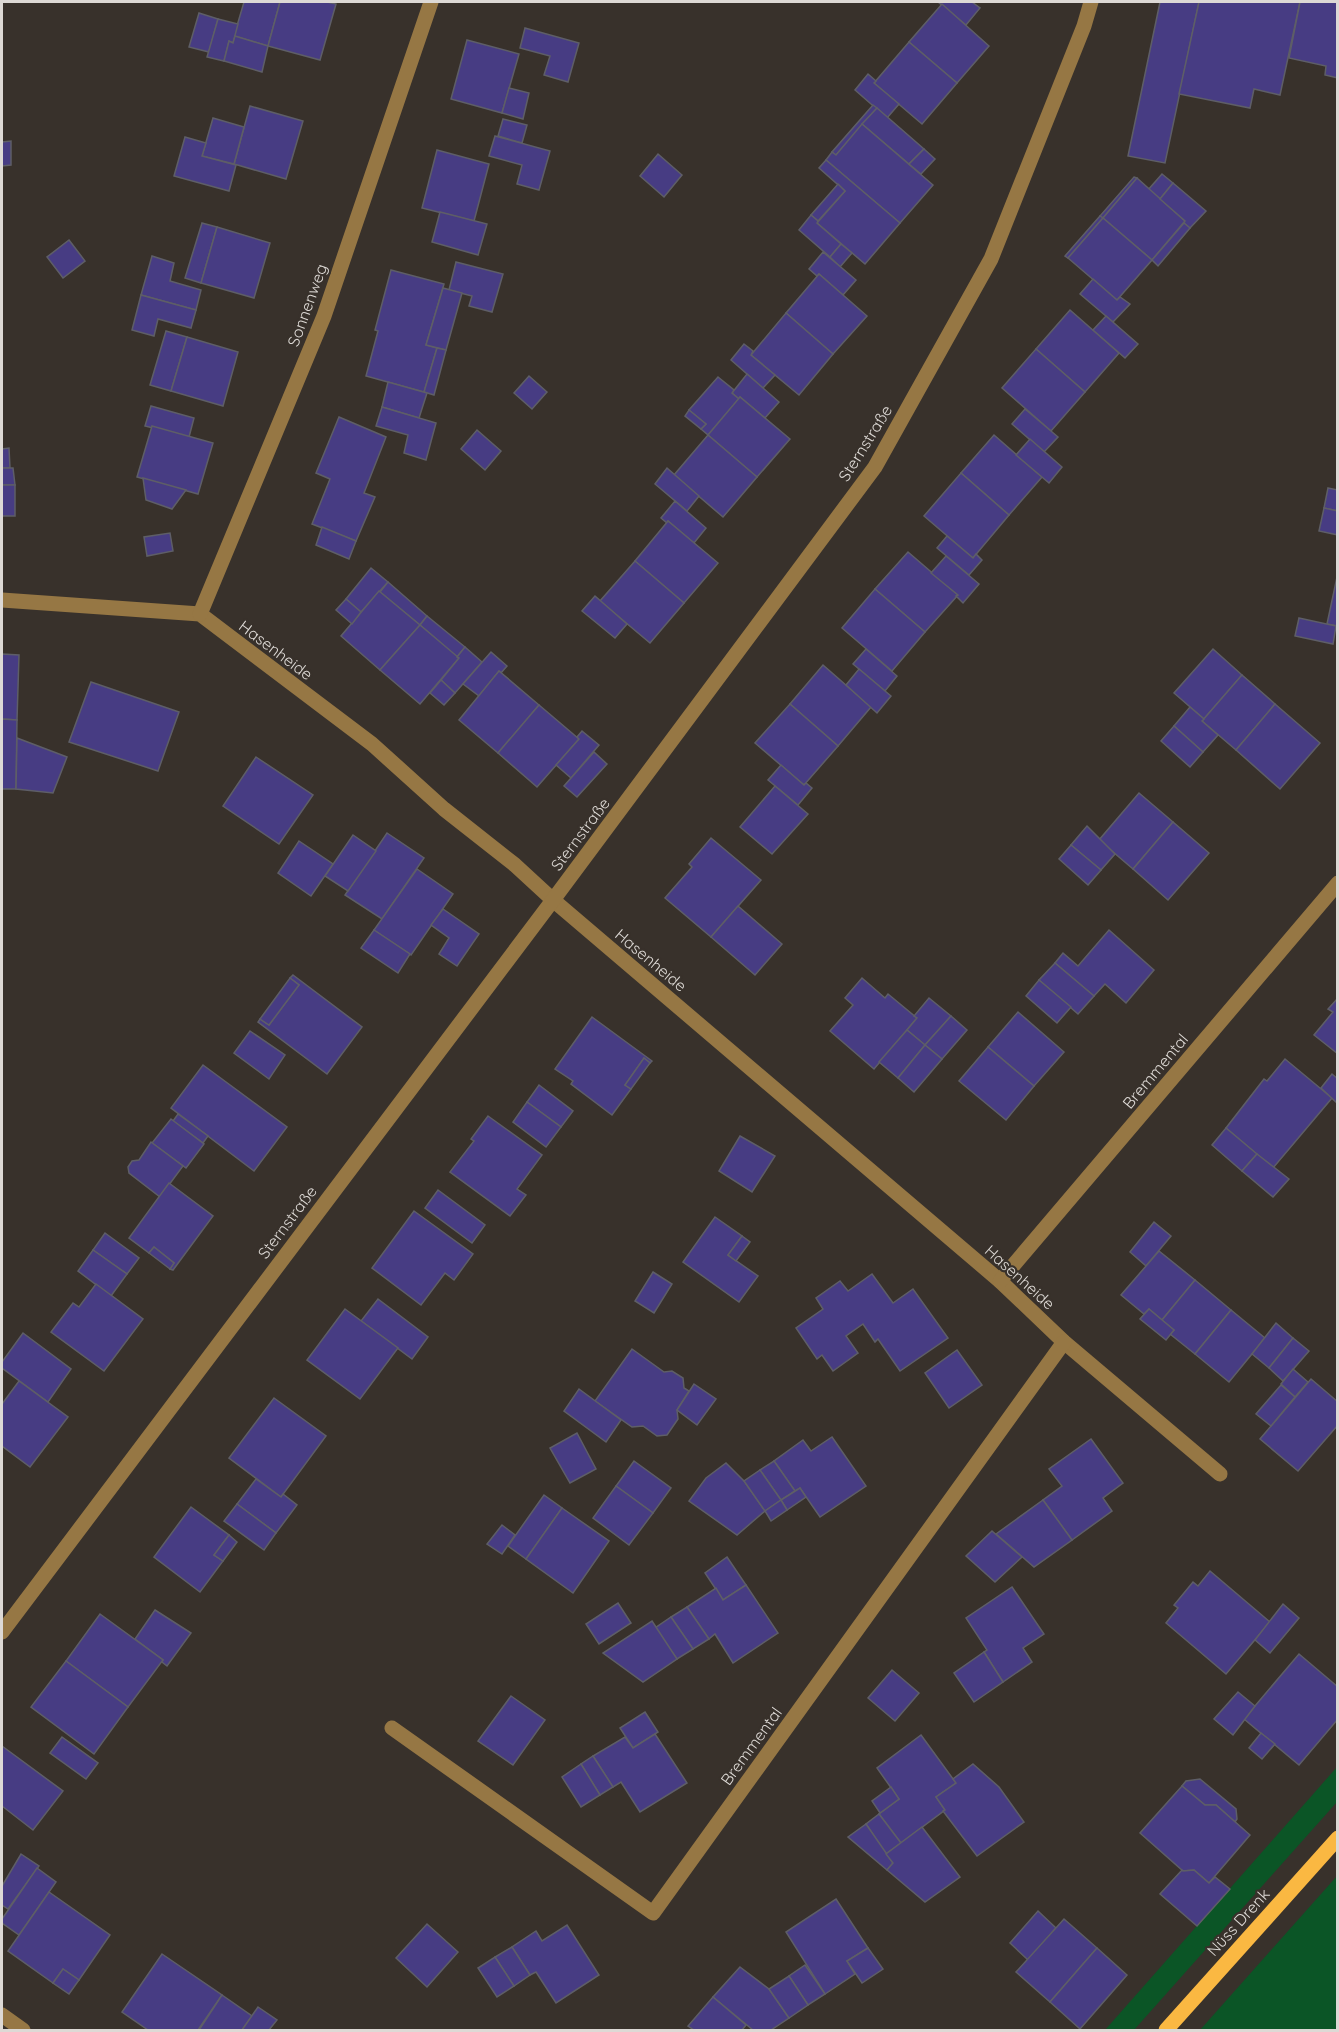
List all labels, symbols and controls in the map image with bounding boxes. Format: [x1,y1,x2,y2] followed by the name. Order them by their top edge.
[283,261,331,349] street label: Sonnenweg
[834,401,896,485] street label: Sternstraße
[235,616,317,684] street label: Hasenheide
[546,794,614,874] street label: Sternstraße
[611,924,691,996] street label: Hasenheide
[1118,1030,1192,1112] street label: Bremmental
[253,1182,321,1262] street label: Sternstraße
[981,1240,1059,1314] street label: Hasenheide
[716,1703,786,1789] street label: Bremmental
[1202,1884,1274,1960] street label: Nüss Drenk

